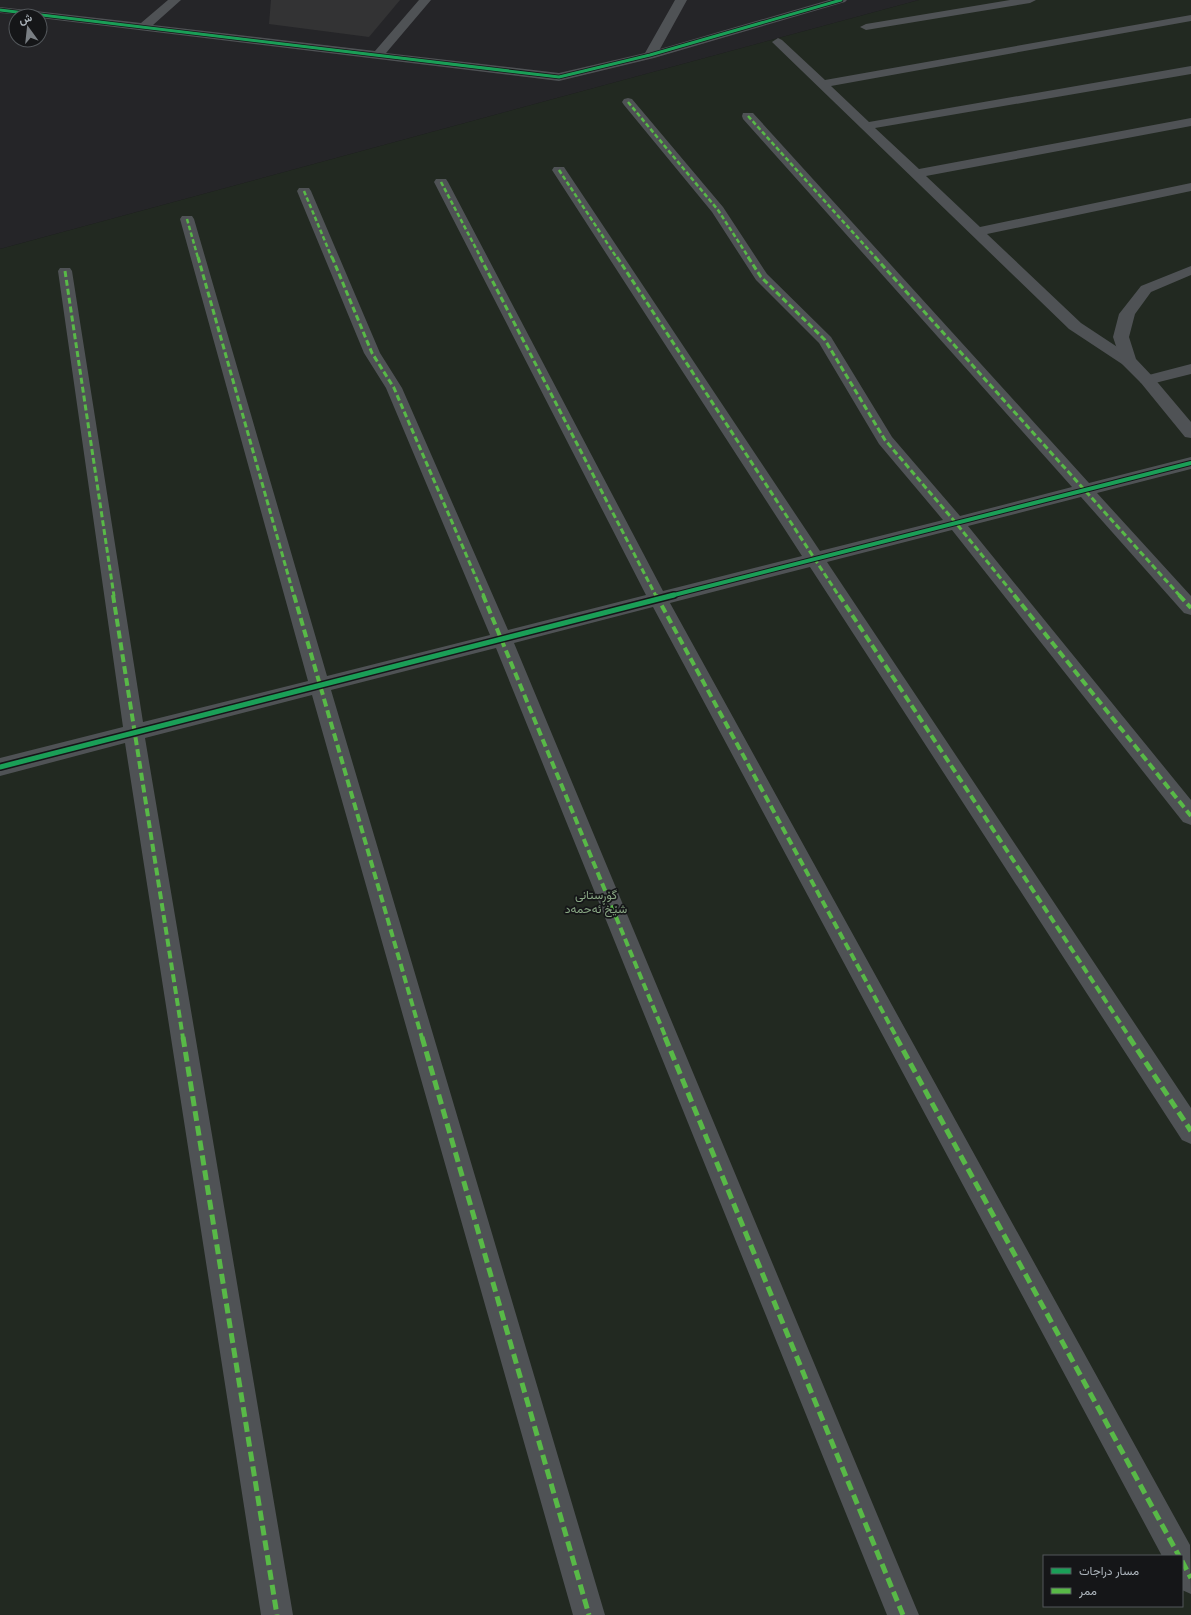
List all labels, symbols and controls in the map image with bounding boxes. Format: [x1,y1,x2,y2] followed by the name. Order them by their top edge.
[8,8,48,48] north arrow
[17,11,34,27] text: ش
[565,888,627,918] park label: گۆڕستانی شێخ ئەحمەد
[1043,1555,1183,1607] legend
[1079,1564,1139,1579] text: مسار دراجات
[1078,1584,1097,1599] text: ممر

